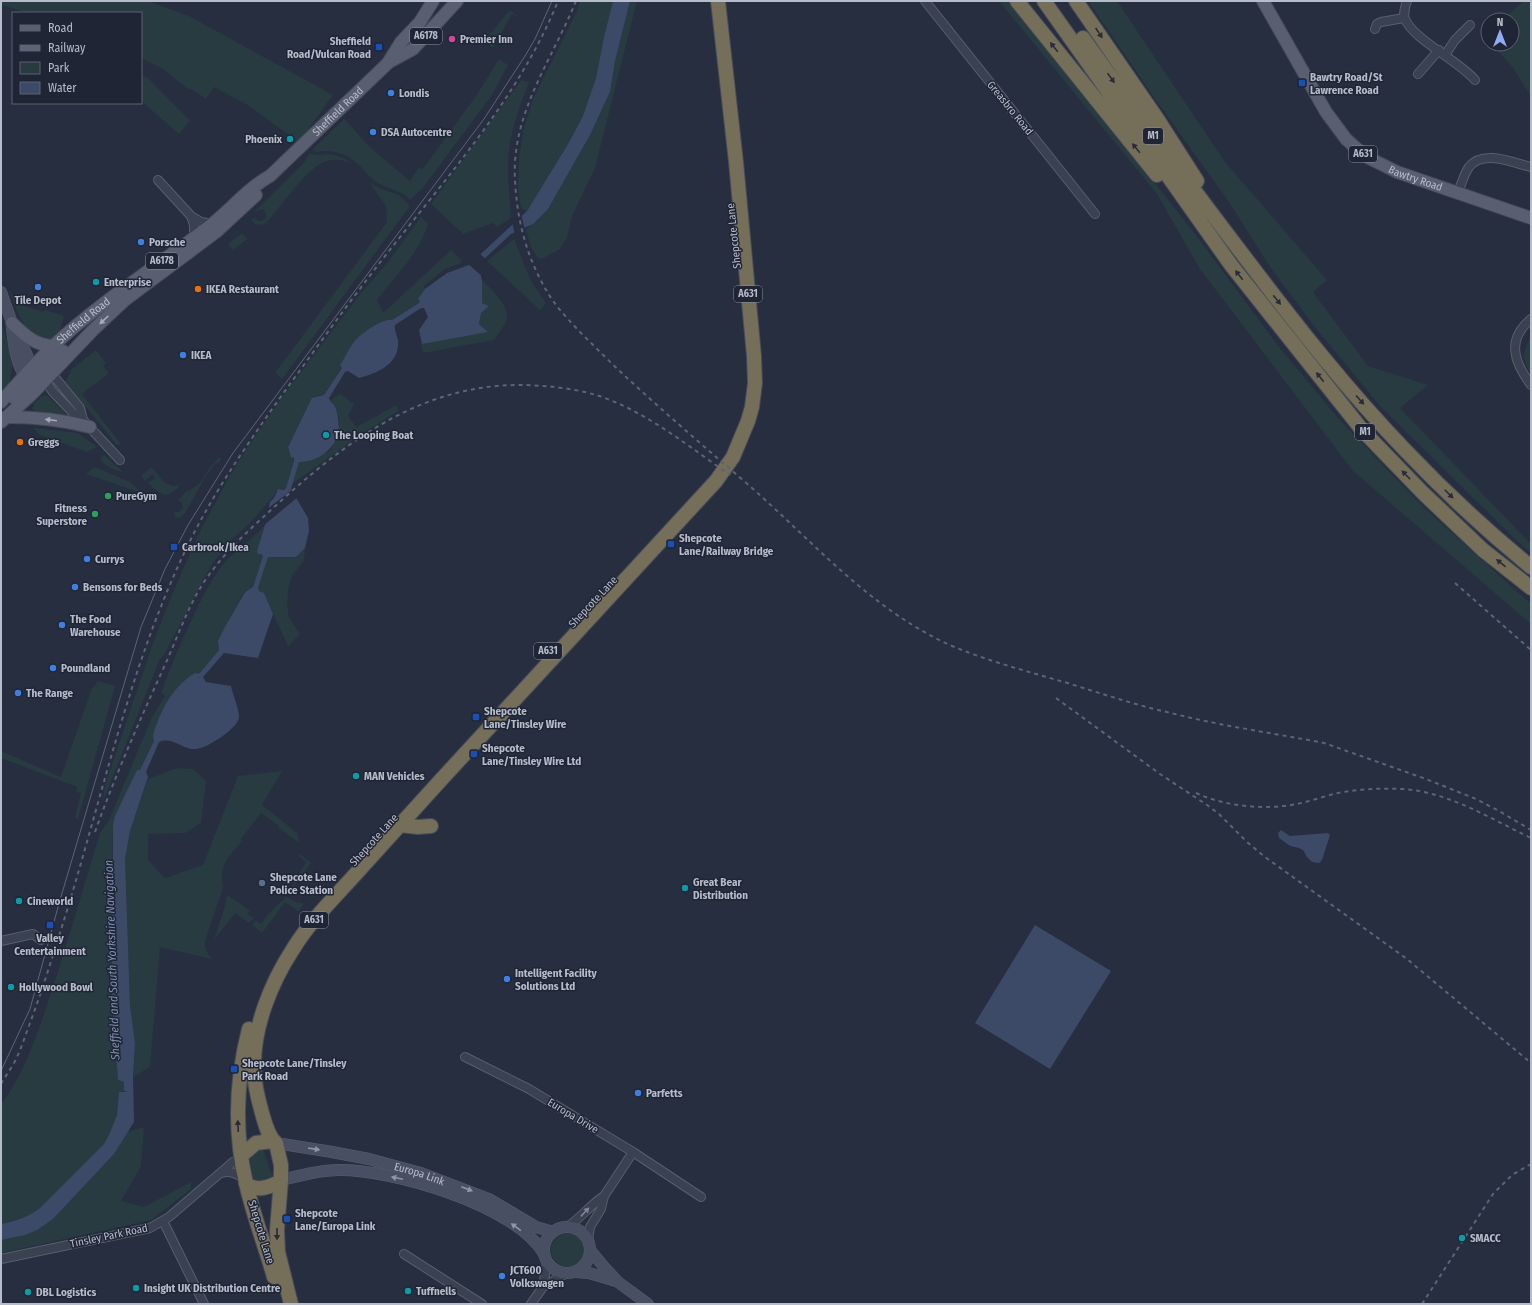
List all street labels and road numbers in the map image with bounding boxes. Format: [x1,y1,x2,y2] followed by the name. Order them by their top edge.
[410,28,442,44] road number: A6178
[984,78,1036,138] street label: Greasbro Road
[309,84,366,139] street label: Sheffield Road
[1143,128,1163,144] road number: M1
[1349,146,1377,162] road number: A631
[1386,162,1444,194] street label: Bawtry Road
[724,203,744,269] street label: Shepcote Lane
[146,253,178,269] road number: A6178
[734,286,762,302] road number: A631
[54,295,113,346] street label: Sheffield Road
[1355,424,1375,440] road number: M1
[566,574,620,630] street label: Shepcote Lane
[534,643,562,659] road number: A631
[347,811,401,869] street label: Shepcote Lane
[300,912,328,928] road number: A631
[545,1096,601,1136] street label: Europa Drive
[393,1160,447,1188] street label: Europa Link
[245,1199,277,1265] street label: Shepcote Lane
[69,1221,149,1251] street label: Tinsley Park Road

